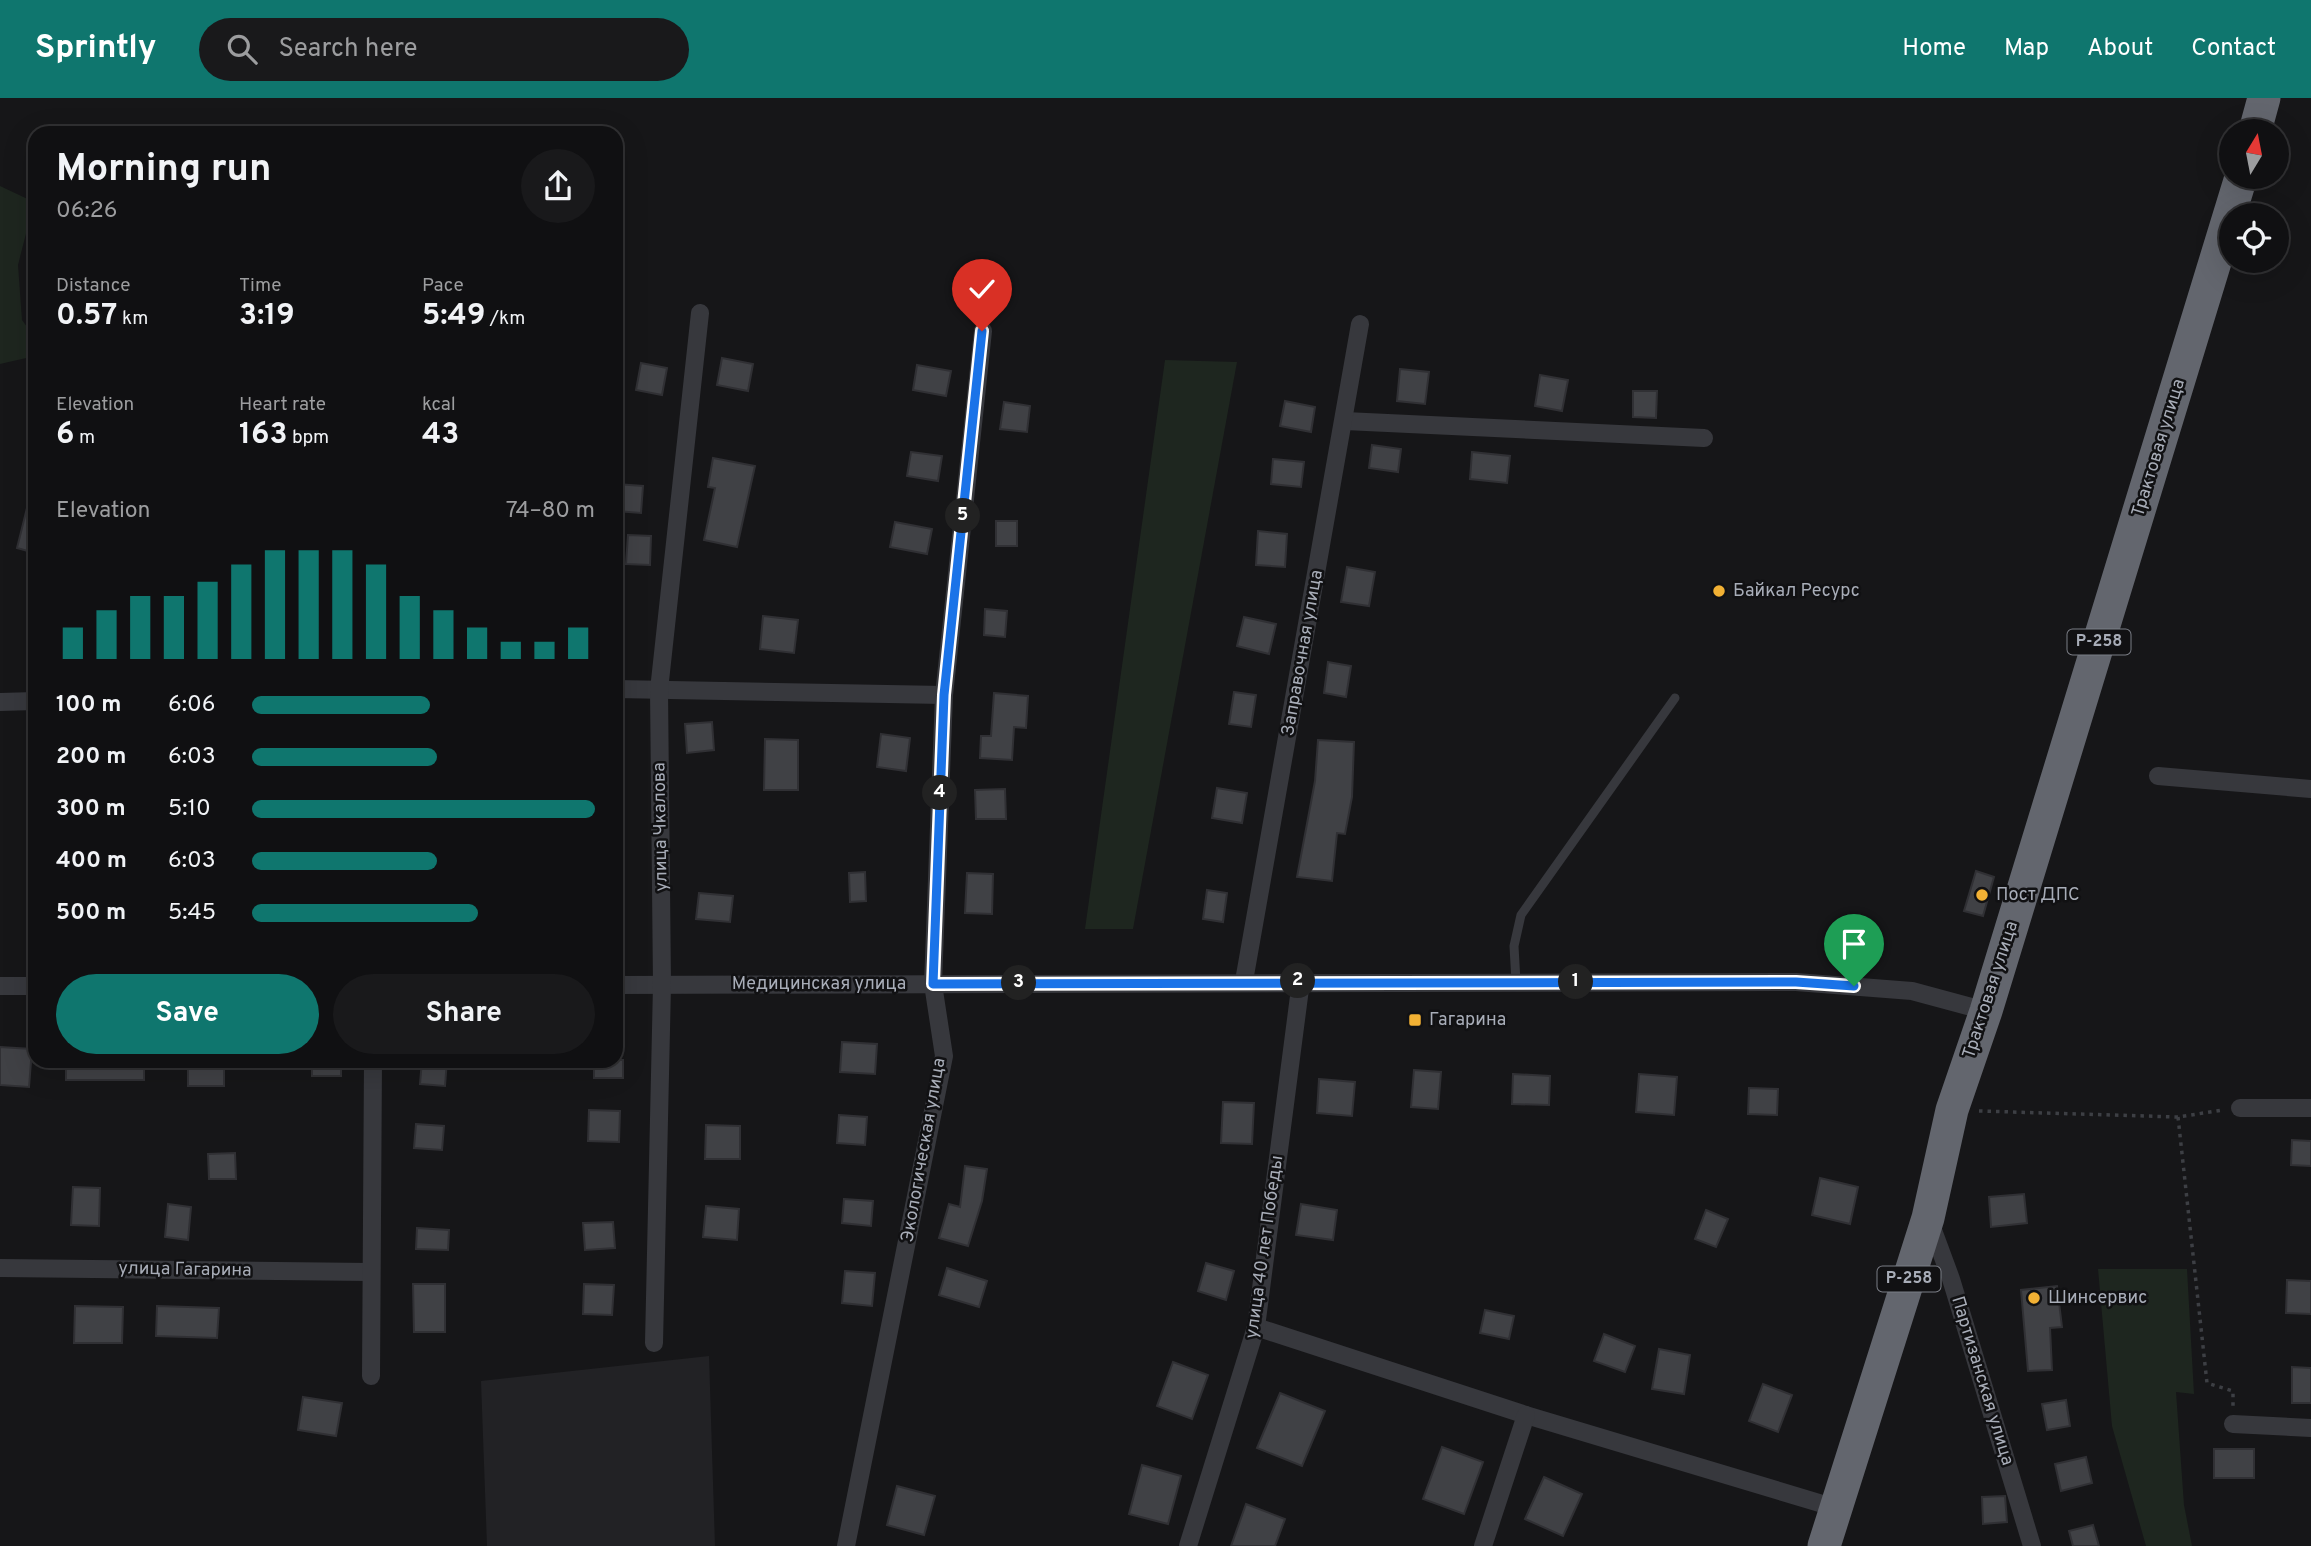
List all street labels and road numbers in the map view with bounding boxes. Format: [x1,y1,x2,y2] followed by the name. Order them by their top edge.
[2127,376,2191,520] street label: Трактовая улица
[1277,568,1329,738] street label: Заправочная улица
[2068,629,2130,654] road number: Р-258
[648,762,674,892] street label: улица Чкалова
[1958,918,2024,1062] street label: Трактовая улица
[732,973,906,996] street label: Медицинская улица
[896,1056,952,1244] street label: Экологическая улица
[1241,1154,1289,1340] street label: улица 40 лет Победы
[118,1257,252,1283] street label: улица Гагарина
[1878,1266,1940,1292] road number: Р-258
[1945,1294,2019,1468] street label: Партизанская улица

